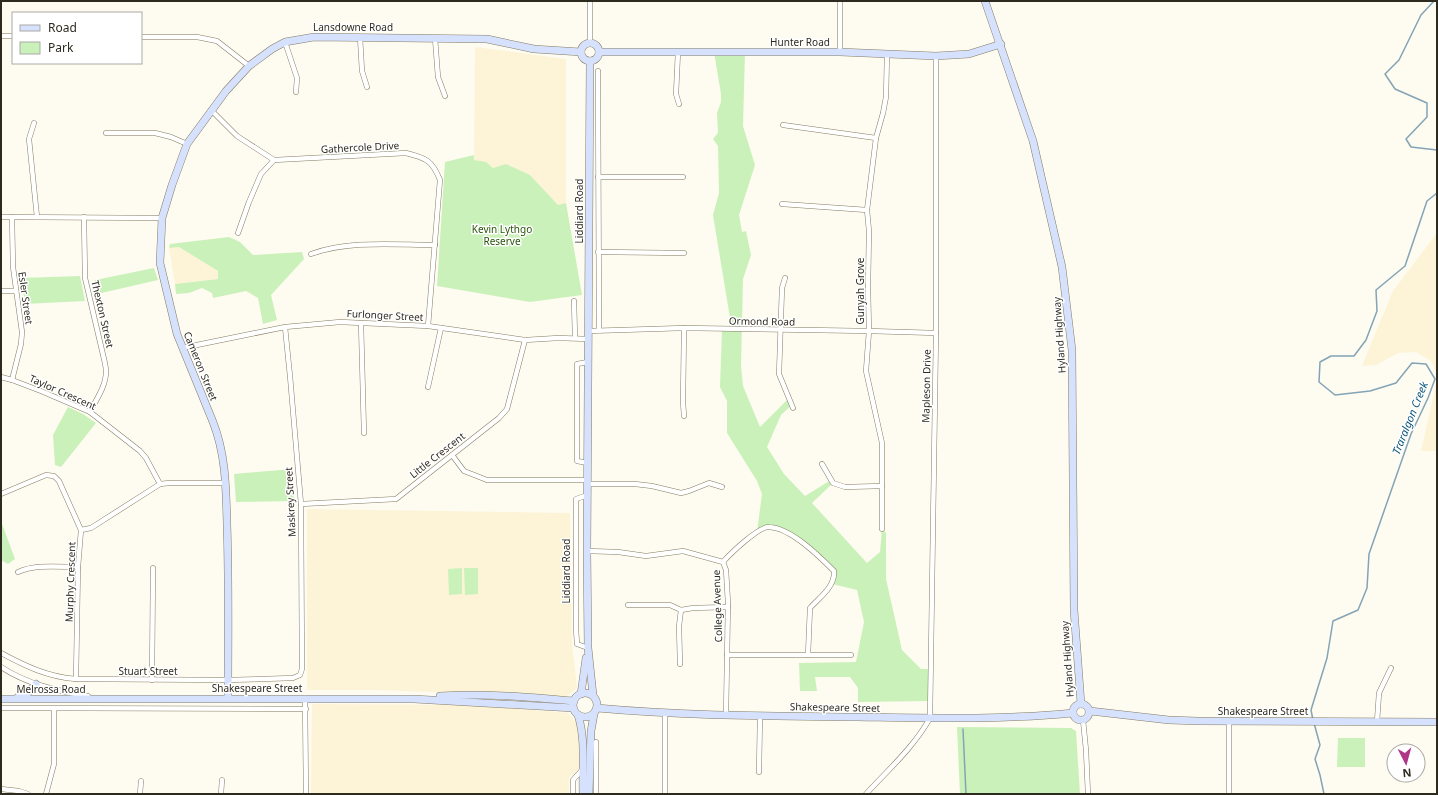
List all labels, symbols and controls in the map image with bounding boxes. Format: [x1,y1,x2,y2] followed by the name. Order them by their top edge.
[12,12,142,64] legend
[48,19,77,36] text: Road
[313,20,393,34] street label: Lansdowne Road
[770,35,830,49] street label: Hunter Road
[48,39,74,56] text: Park
[320,138,400,156] street label: Gathercole Drive
[572,178,586,244] street label: Liddiard Road
[472,222,532,248] park label: Kevin Lythgo Reserve
[853,257,867,324] street label: Gunyah Grove
[15,271,37,326] street label: Esler Street
[88,279,118,349] street label: Thexton Street
[1049,295,1069,374] street label: Hyland Highway
[346,306,424,324] street label: Furlonger Street
[729,313,795,329] street label: Ormond Road
[181,329,221,403] street label: Cameron Street
[918,349,934,423] street label: Mapleson Drive
[27,371,99,413] street label: Taylor Crescent
[1388,379,1431,457] water label: Traralgon Creek
[406,429,468,481] street label: Little Crescent
[281,466,299,537] street label: Maskrey Street
[559,538,573,604] street label: Liddiard Road
[62,541,78,622] street label: Murphy Crescent
[709,569,725,643] street label: College Avenue
[1057,619,1077,698] street label: Hyland Highway
[118,664,178,678] street label: Stuart Street
[212,681,303,695] street label: Shakespeare Street
[16,682,86,696] street label: Melrossa Road
[790,699,881,715] street label: Shakespeare Street
[1218,704,1309,718] street label: Shakespeare Street
[1386,743,1426,783] north arrow
[1402,766,1412,781] text: N

